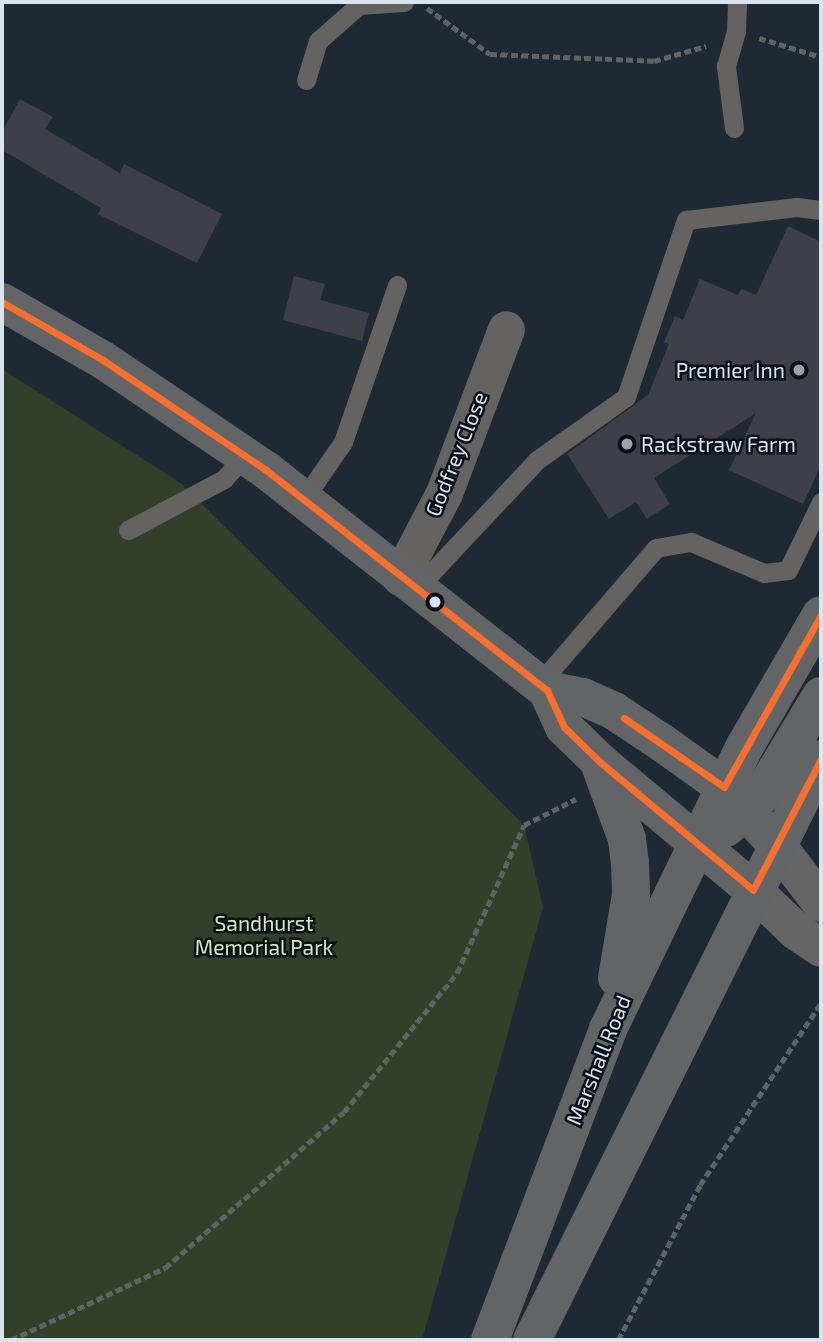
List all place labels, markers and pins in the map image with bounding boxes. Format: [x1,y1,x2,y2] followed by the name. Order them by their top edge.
[675,357,785,383] place label: Premier Inn
[791,362,807,378] marker: Premier Inn
[641,431,796,457] place label: Rackstraw Farm
[619,436,635,452] marker: Rackstraw Farm
[428,595,442,609] unlabelled marker

